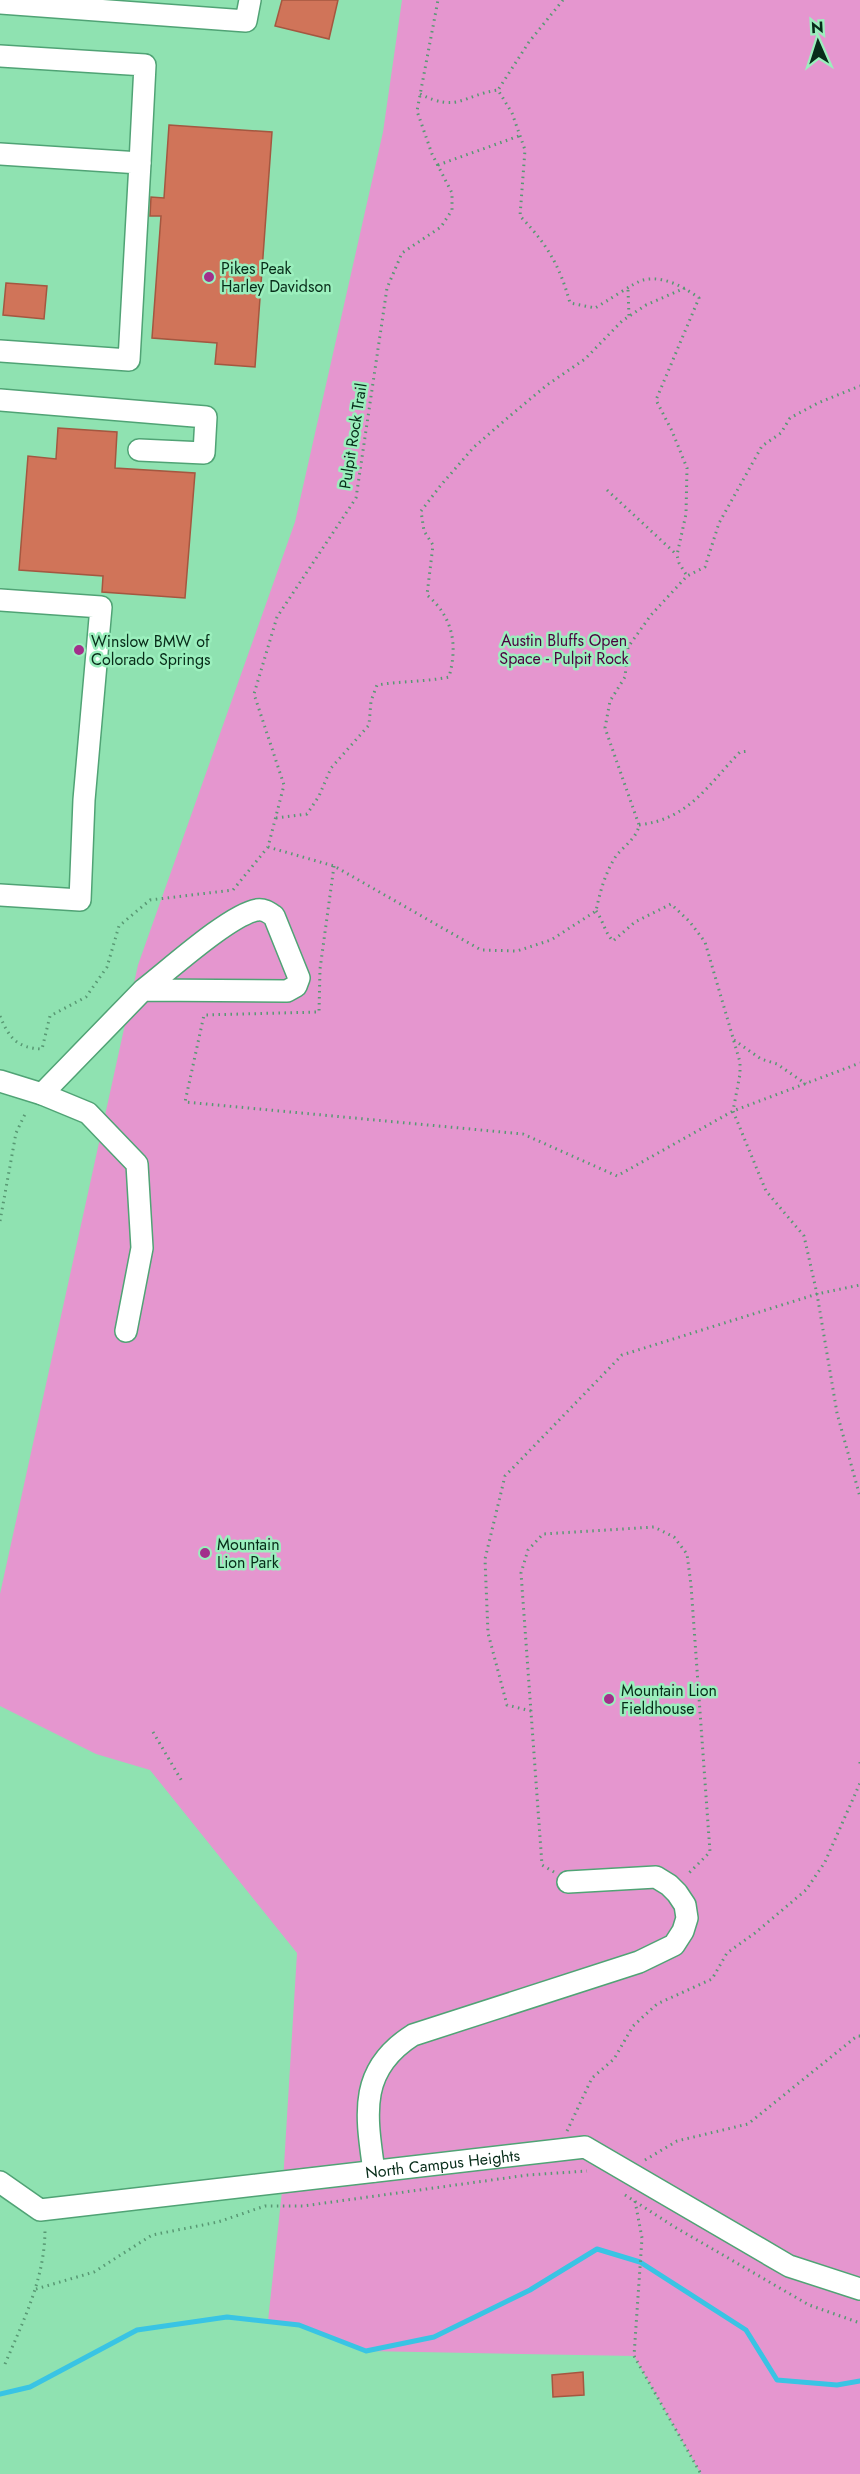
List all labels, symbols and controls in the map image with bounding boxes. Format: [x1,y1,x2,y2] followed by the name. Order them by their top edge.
[788,12,848,72] north arrow
[810,16,824,39] text: N
[221,257,332,298] place label: Pikes Peak Harley Davidson
[202,270,216,284] marker: Pikes Peak Harley Davidson
[333,381,373,491] street label: Pulpit Rock Trail
[499,629,630,670] park label: Austin Bluffs Open Space - Pulpit Rock
[91,630,210,671] place label: Winslow BMW of Colorado Springs
[72,643,86,657] marker: Winslow BMW of Colorado Springs
[217,1533,280,1574] place label: Mountain Lion Park
[198,1546,212,1560] marker: Mountain Lion Park
[621,1679,717,1720] place label: Mountain Lion Fieldhouse
[602,1692,616,1706] marker: Mountain Lion Fieldhouse
[364,2143,521,2184] street label: North Campus Heights

